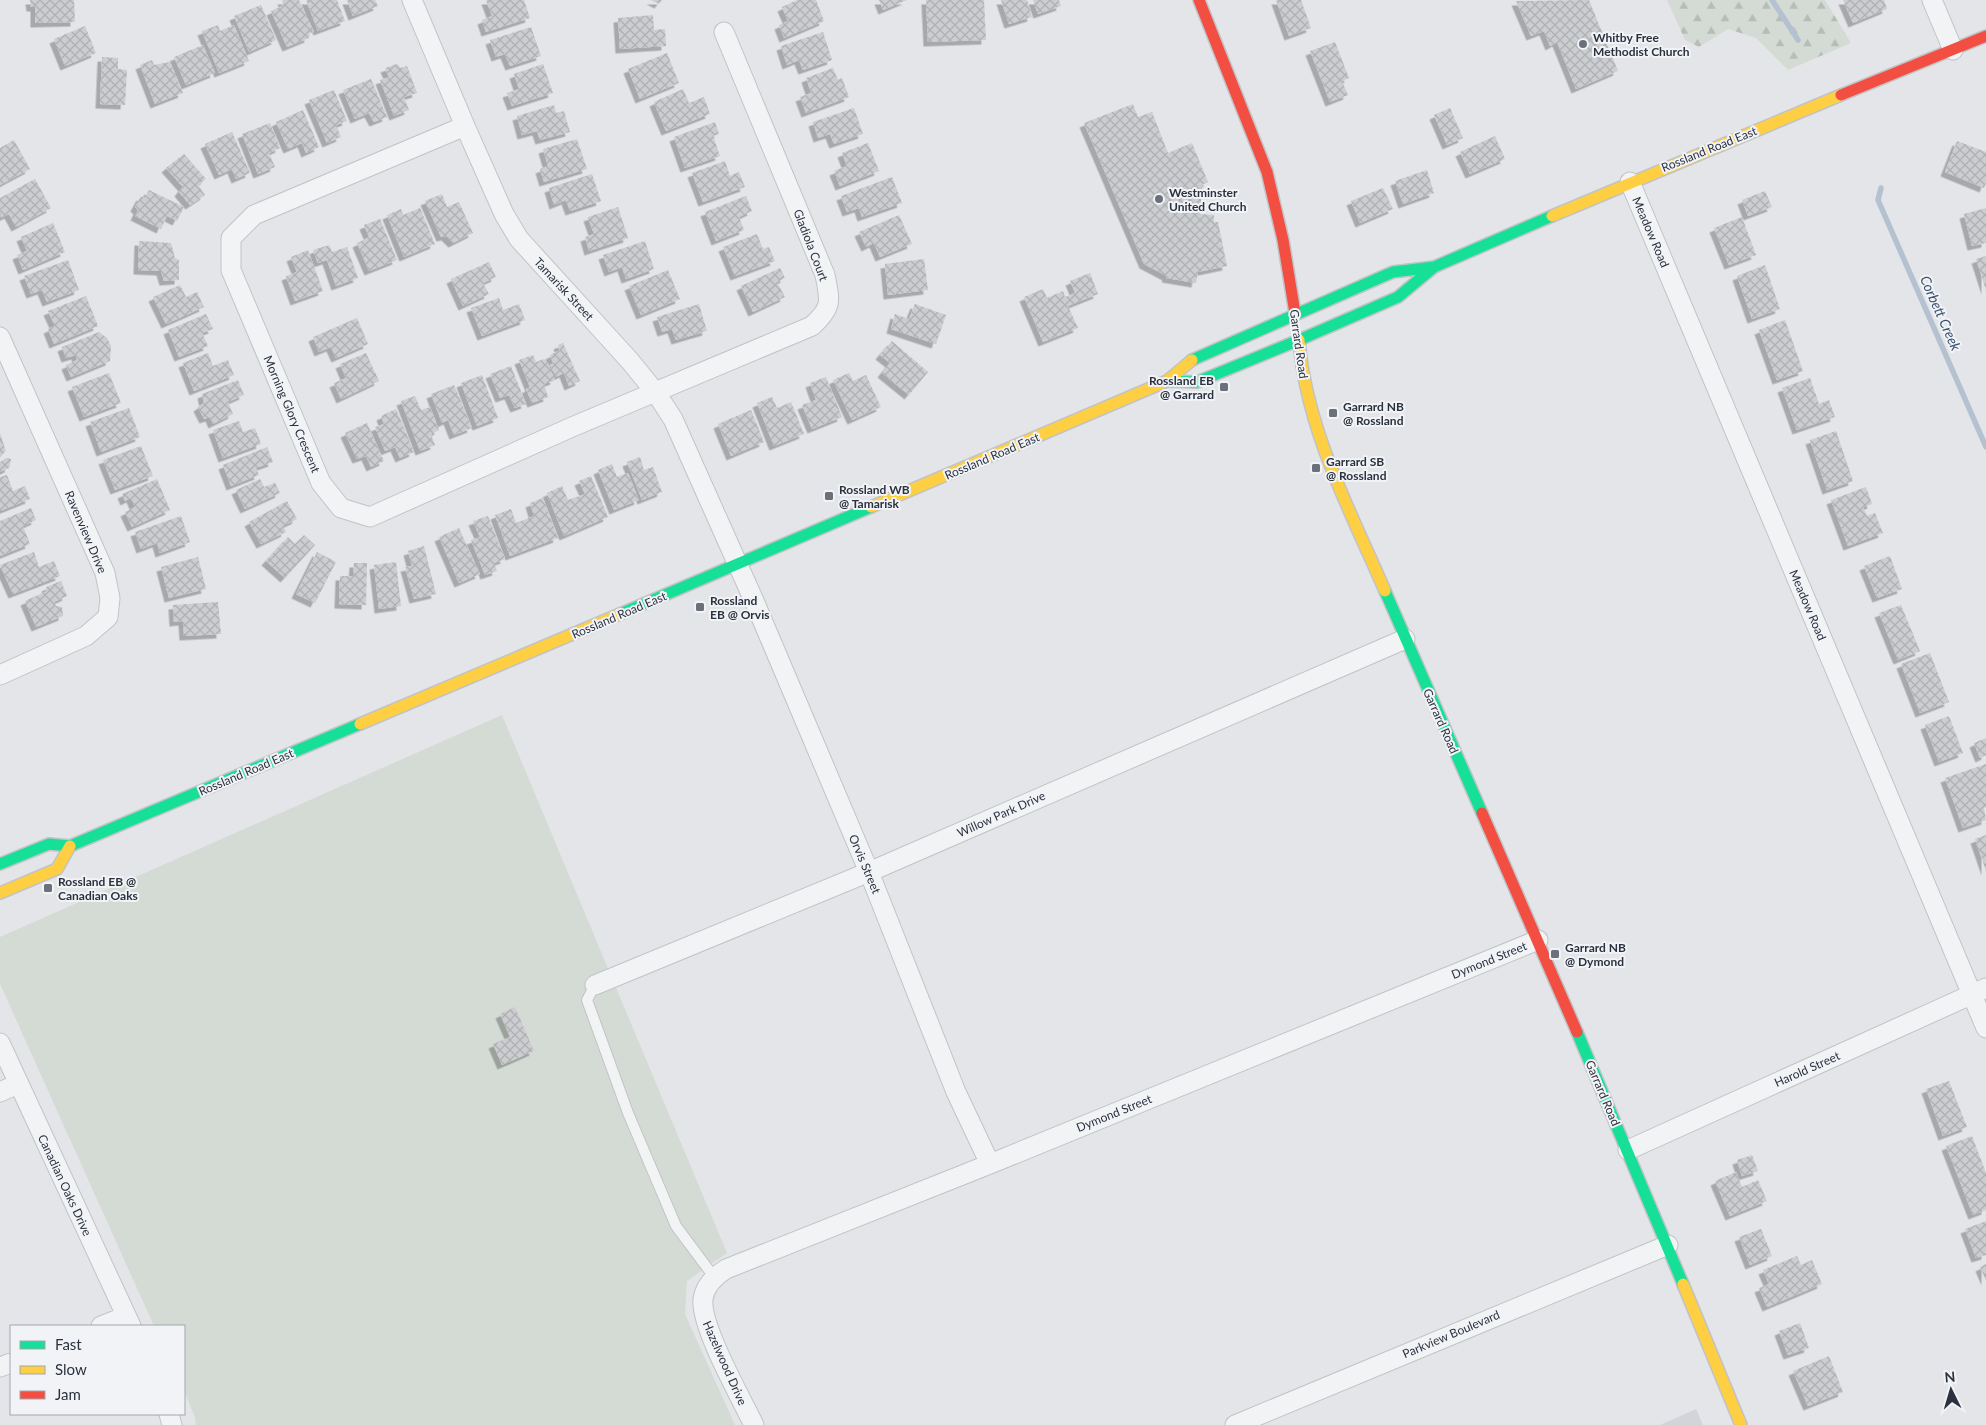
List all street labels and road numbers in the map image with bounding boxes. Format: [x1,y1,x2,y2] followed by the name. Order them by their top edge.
[1659,123,1760,175] street label: Rossland Road East
[1629,194,1673,270] street label: Meadow Road
[790,207,832,284] street label: Gladiola Court
[531,254,597,324] street label: Tamarisk Street
[1287,308,1311,380] street label: Garrard Road
[260,353,324,476] street label: Morning Glory Crescent
[942,429,1042,483] street label: Rossland Road East
[62,488,110,576] street label: Ravenview Drive
[1786,567,1830,643] street label: Meadow Road
[569,588,669,642] street label: Rossland Road East
[1420,686,1462,756] street label: Garrard Road
[196,745,296,799] street label: Rossland Road East
[955,788,1047,840] street label: Willow Park Drive
[846,832,884,896] street label: Orvis Street
[1449,938,1530,982] street label: Dymond Street
[1772,1048,1843,1090] street label: Harold Street
[1582,1058,1624,1128] street label: Garrard Road
[1074,1091,1155,1135] street label: Dymond Street
[35,1132,95,1238] street label: Canadian Oaks Drive
[1400,1307,1502,1361] street label: Parkview Boulevard
[700,1318,750,1408] street label: Hazelwood Drive

